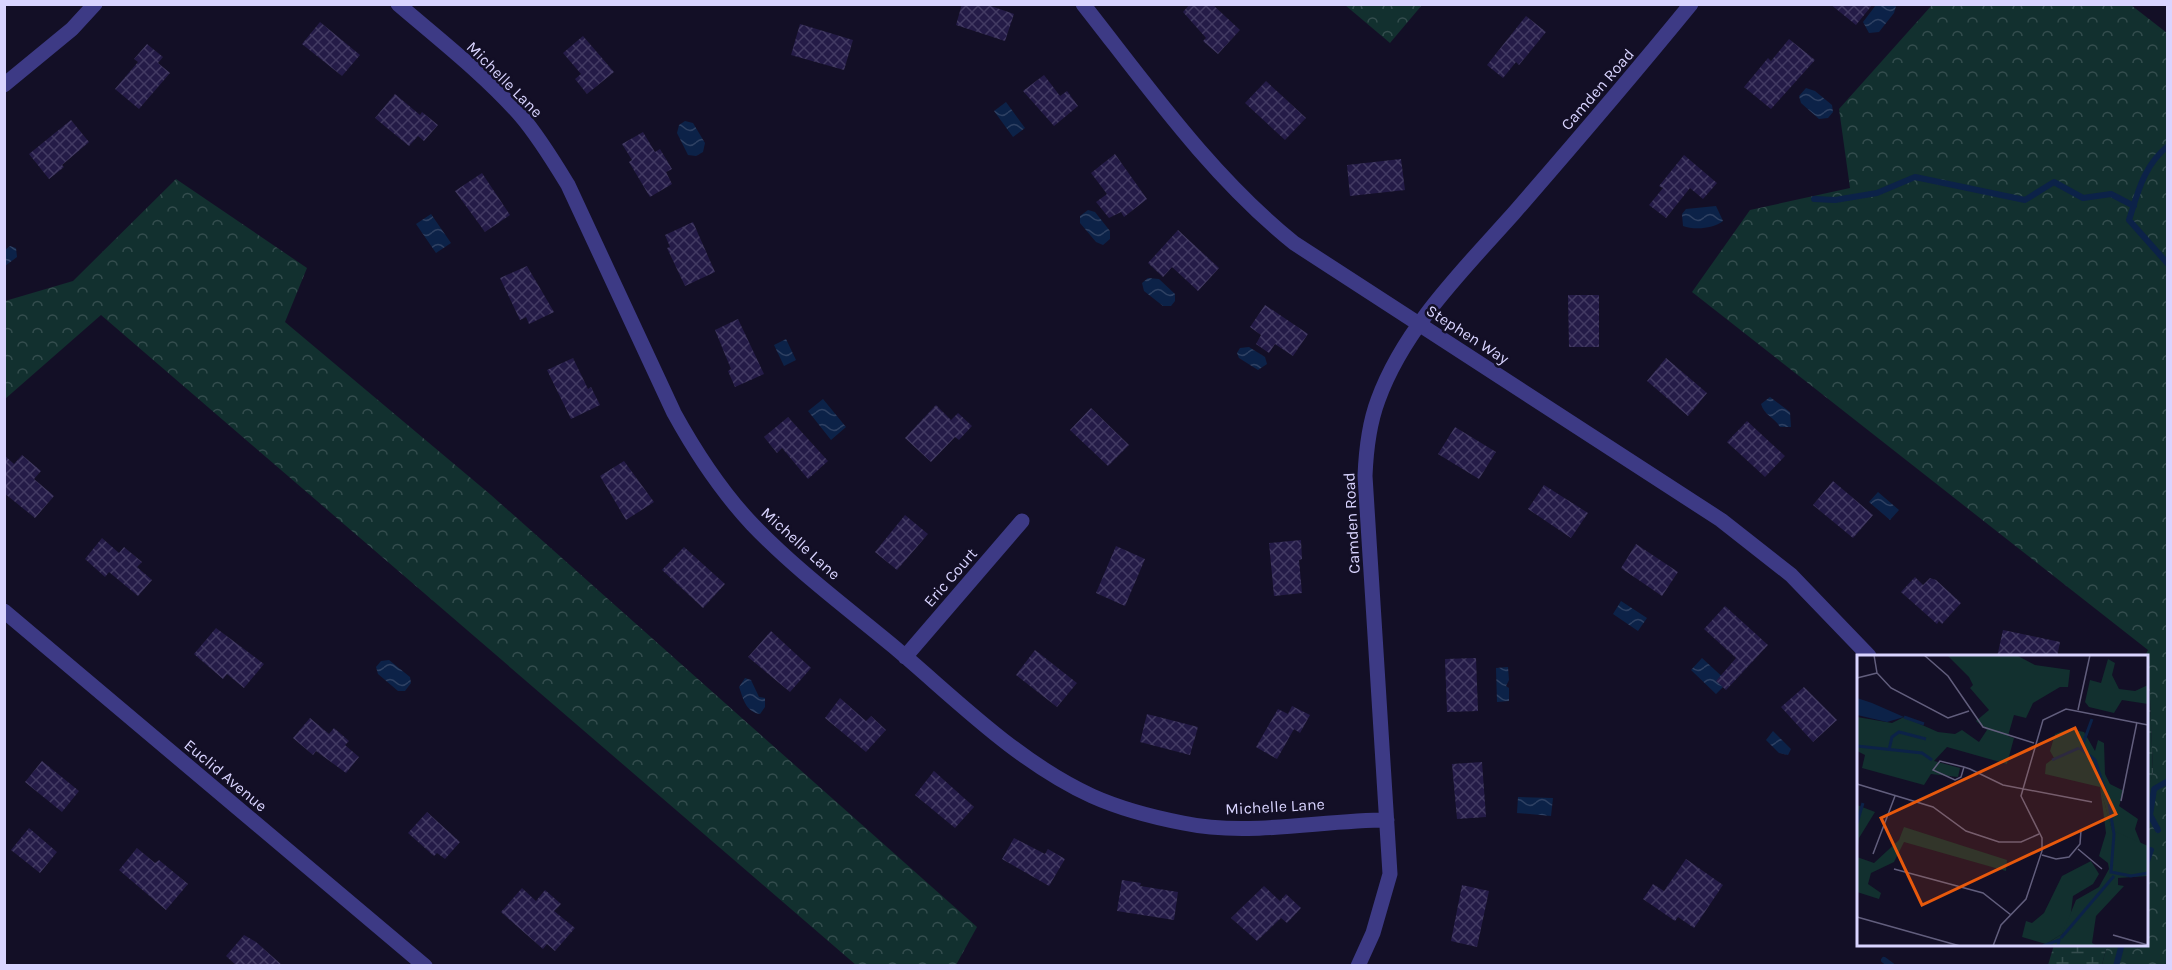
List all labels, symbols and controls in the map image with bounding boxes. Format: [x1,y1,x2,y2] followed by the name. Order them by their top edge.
[463,37,547,121] street label: Michelle Lane
[1557,45,1638,134] street label: Camden Road
[1423,301,1513,368] street label: Stephen Way
[1339,472,1364,574] street label: Camden Road
[757,503,844,584] street label: Michelle Lane
[920,544,981,611] street label: Eric Court
[1857,655,2148,946] inset map
[180,735,271,815] street label: Euclid Avenue
[1225,794,1325,819] street label: Michelle Lane

